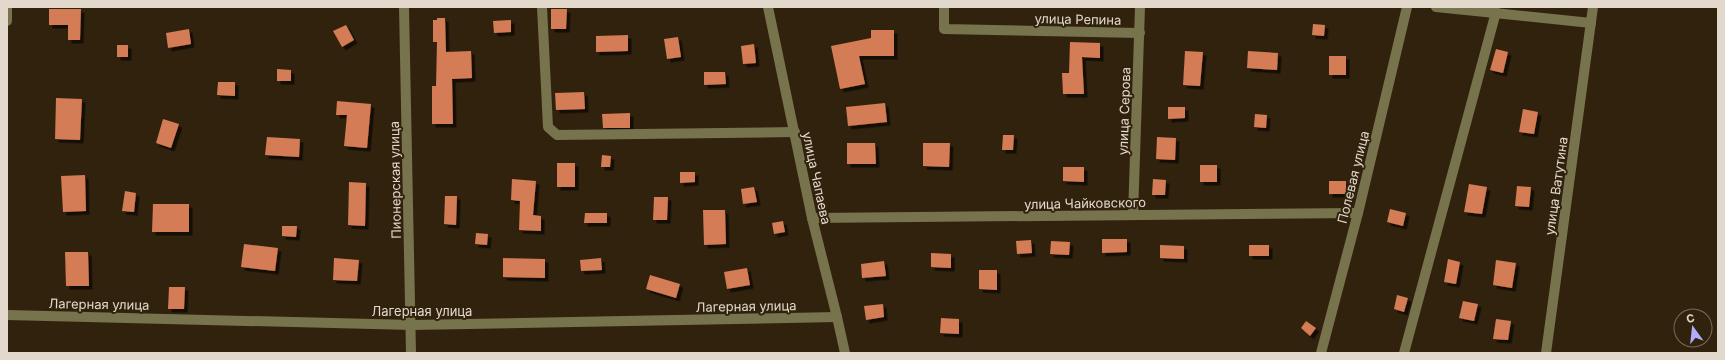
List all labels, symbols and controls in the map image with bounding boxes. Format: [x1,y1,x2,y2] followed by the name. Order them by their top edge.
[1034,10,1122,28] street label: улица Репина
[1114,67,1134,155] street label: улица Серова
[386,121,404,239] street label: Пионерская улица
[1334,129,1372,225] street label: Полевая улица
[799,130,835,226] street label: улица Чапаева
[1541,136,1571,236] street label: улица Ватутина
[1024,194,1146,212] street label: улица Чайковского
[48,295,150,313] street label: Лагерная улица
[695,297,797,315] street label: Лагерная улица
[372,303,472,319] street label: Лагерная улица
[1673,308,1713,348] north arrow
[1685,311,1696,326] text: С

